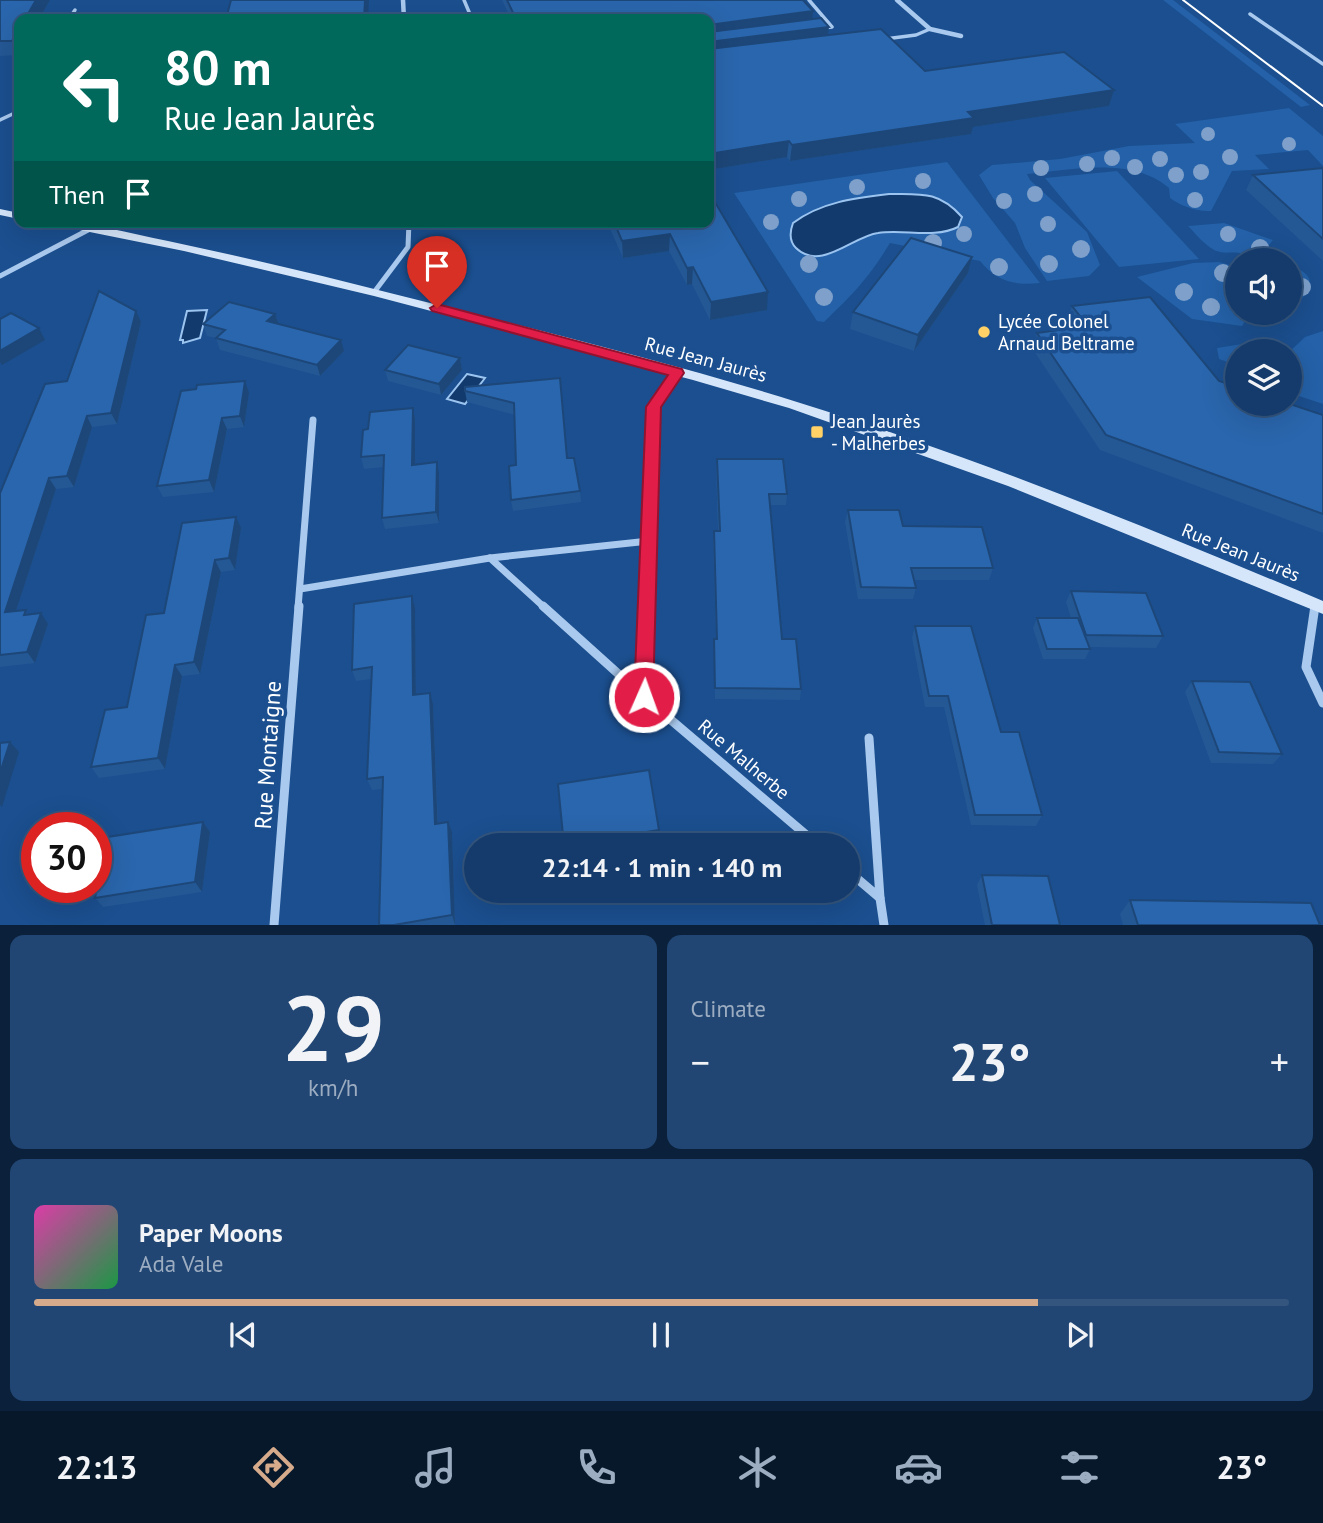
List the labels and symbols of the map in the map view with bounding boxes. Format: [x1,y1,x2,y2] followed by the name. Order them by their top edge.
[407,236,467,308] pin
[998,309,1135,355] place label: Lycée Colonel Arnaud Beltrame
[976,324,992,340] marker: Lycée Colonel Arnaud Beltrame
[642,331,770,387] street label: Rue Jean Jaurès
[830,409,926,455] place label: Jean Jaurès - Malherbes
[809,424,825,440] marker: Jean Jaurès - Malherbes
[1178,517,1304,587] street label: Rue Jean Jaurès
[607,660,681,734] position arrow
[248,680,287,830] street label: Rue Montaigne
[693,714,795,804] street label: Rue Malherbe
[21,812,112,903] speed limit sign: 30

